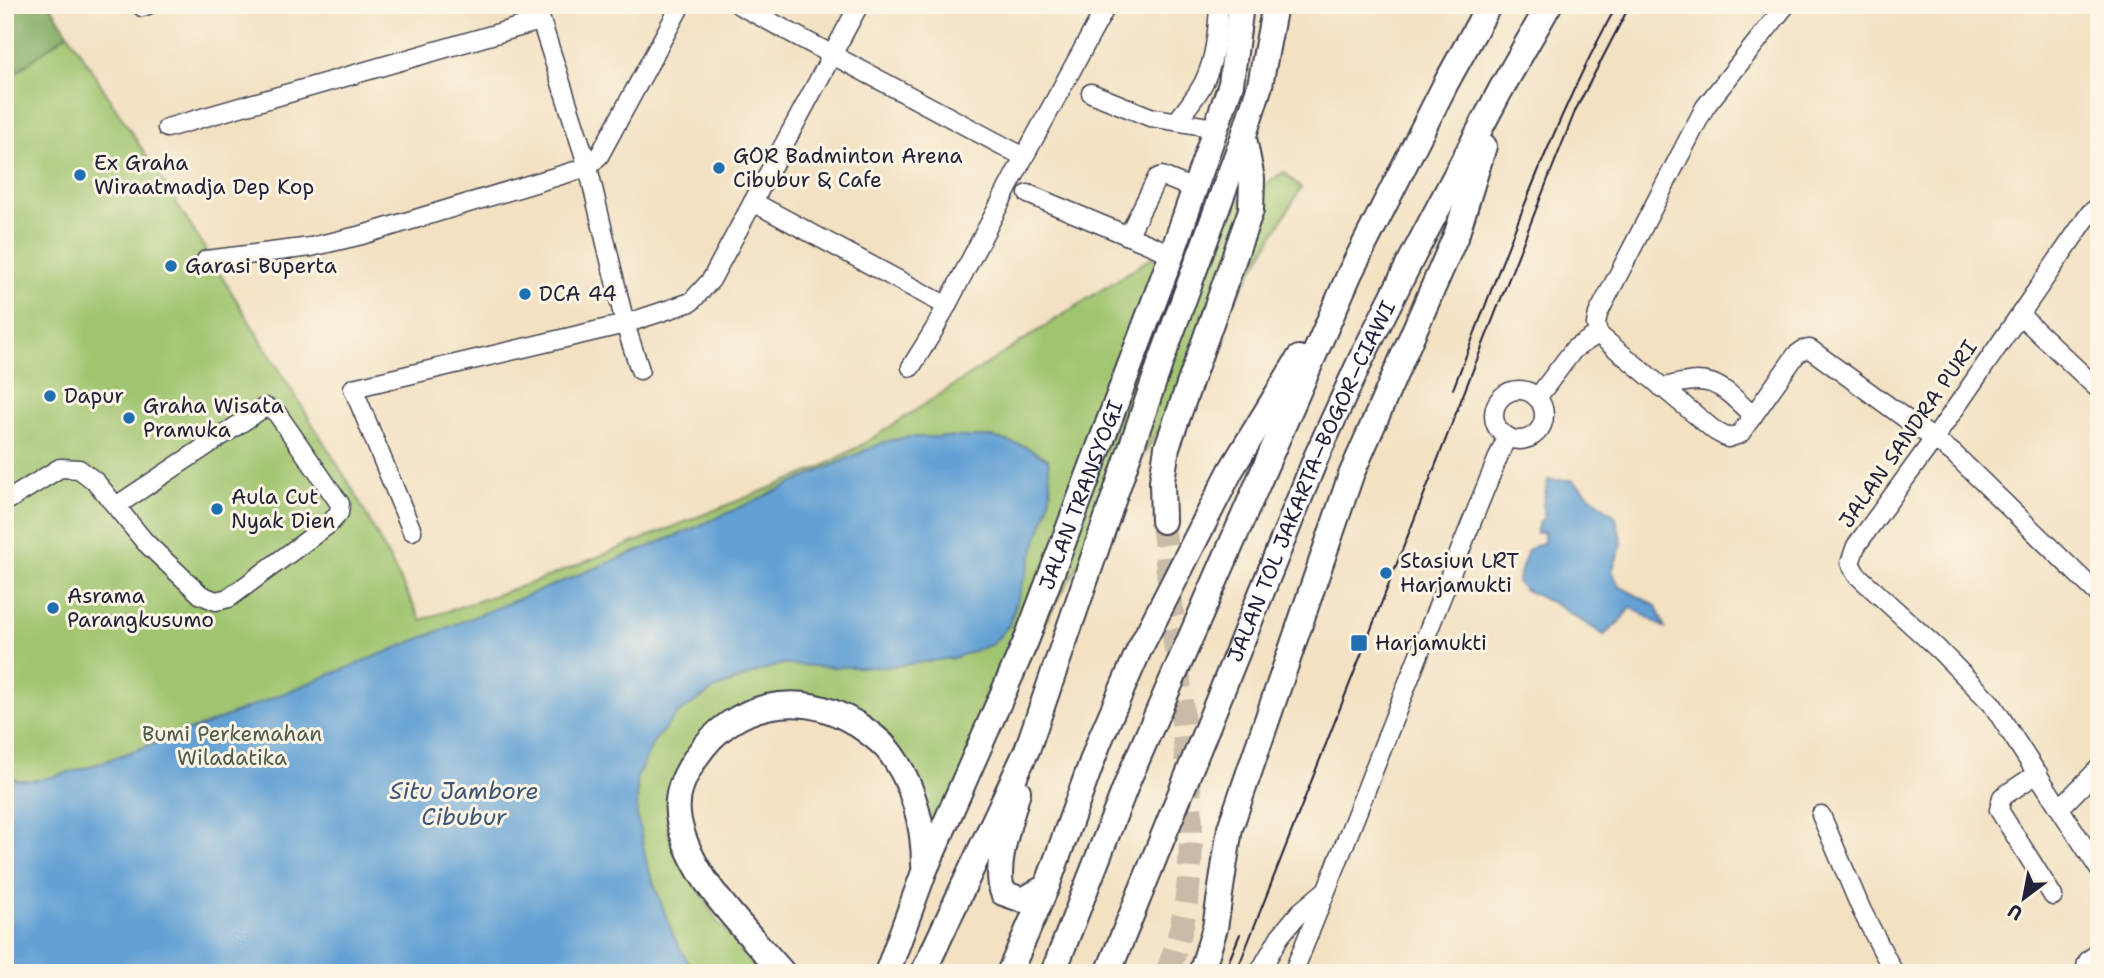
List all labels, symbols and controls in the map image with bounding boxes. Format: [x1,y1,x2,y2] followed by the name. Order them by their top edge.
[733,142,963,194] place label: GOR Badminton Arena Cibubur & Cafe
[94,149,314,201] place label: Ex Graha Wiraatmadja Dep Kop
[711,160,727,176] marker: GOR Badminton Arena Cibubur & Cafe
[72,167,88,183] marker: Ex Graha Wiraatmadja Dep Kop
[185,252,337,280] place label: Garasi Buperta
[163,258,179,274] marker: Garasi Buperta
[539,280,617,308] place label: DCA 44
[517,286,533,302] marker: DCA 44
[1221,296,1402,666] street label: JALAN TOL JAKARTA–BOGOR–CIAWI
[1832,334,1984,534] street label: JALAN SANDRA PURI
[64,382,124,410] place label: Dapur
[42,388,58,404] marker: Dapur
[143,392,284,444] place label: Graha Wisata Pramuka
[1033,396,1130,594] street label: JALAN TRANSYOGI
[121,410,137,426] marker: Graha Wisata Pramuka
[231,483,335,535] place label: Aula Cut Nyak Dien
[209,501,225,517] marker: Aula Cut Nyak Dien
[1400,547,1519,599] place label: Stasiun LRT Harjamukti
[1378,565,1394,581] marker: Stasiun LRT Harjamukti
[67,582,214,634] place label: Asrama Parangkusumo
[45,600,61,616] marker: Asrama Parangkusumo
[1375,629,1487,657] place label: Harjamukti
[1349,633,1369,653] marker: Harjamukti
[142,720,322,772] park label: Bumi Perkemahan Wiladatika
[390,776,538,832] water label: Situ Jambore Cibubur
[1988,862,2058,932] north arrow
[2003,898,2027,926] text: U

